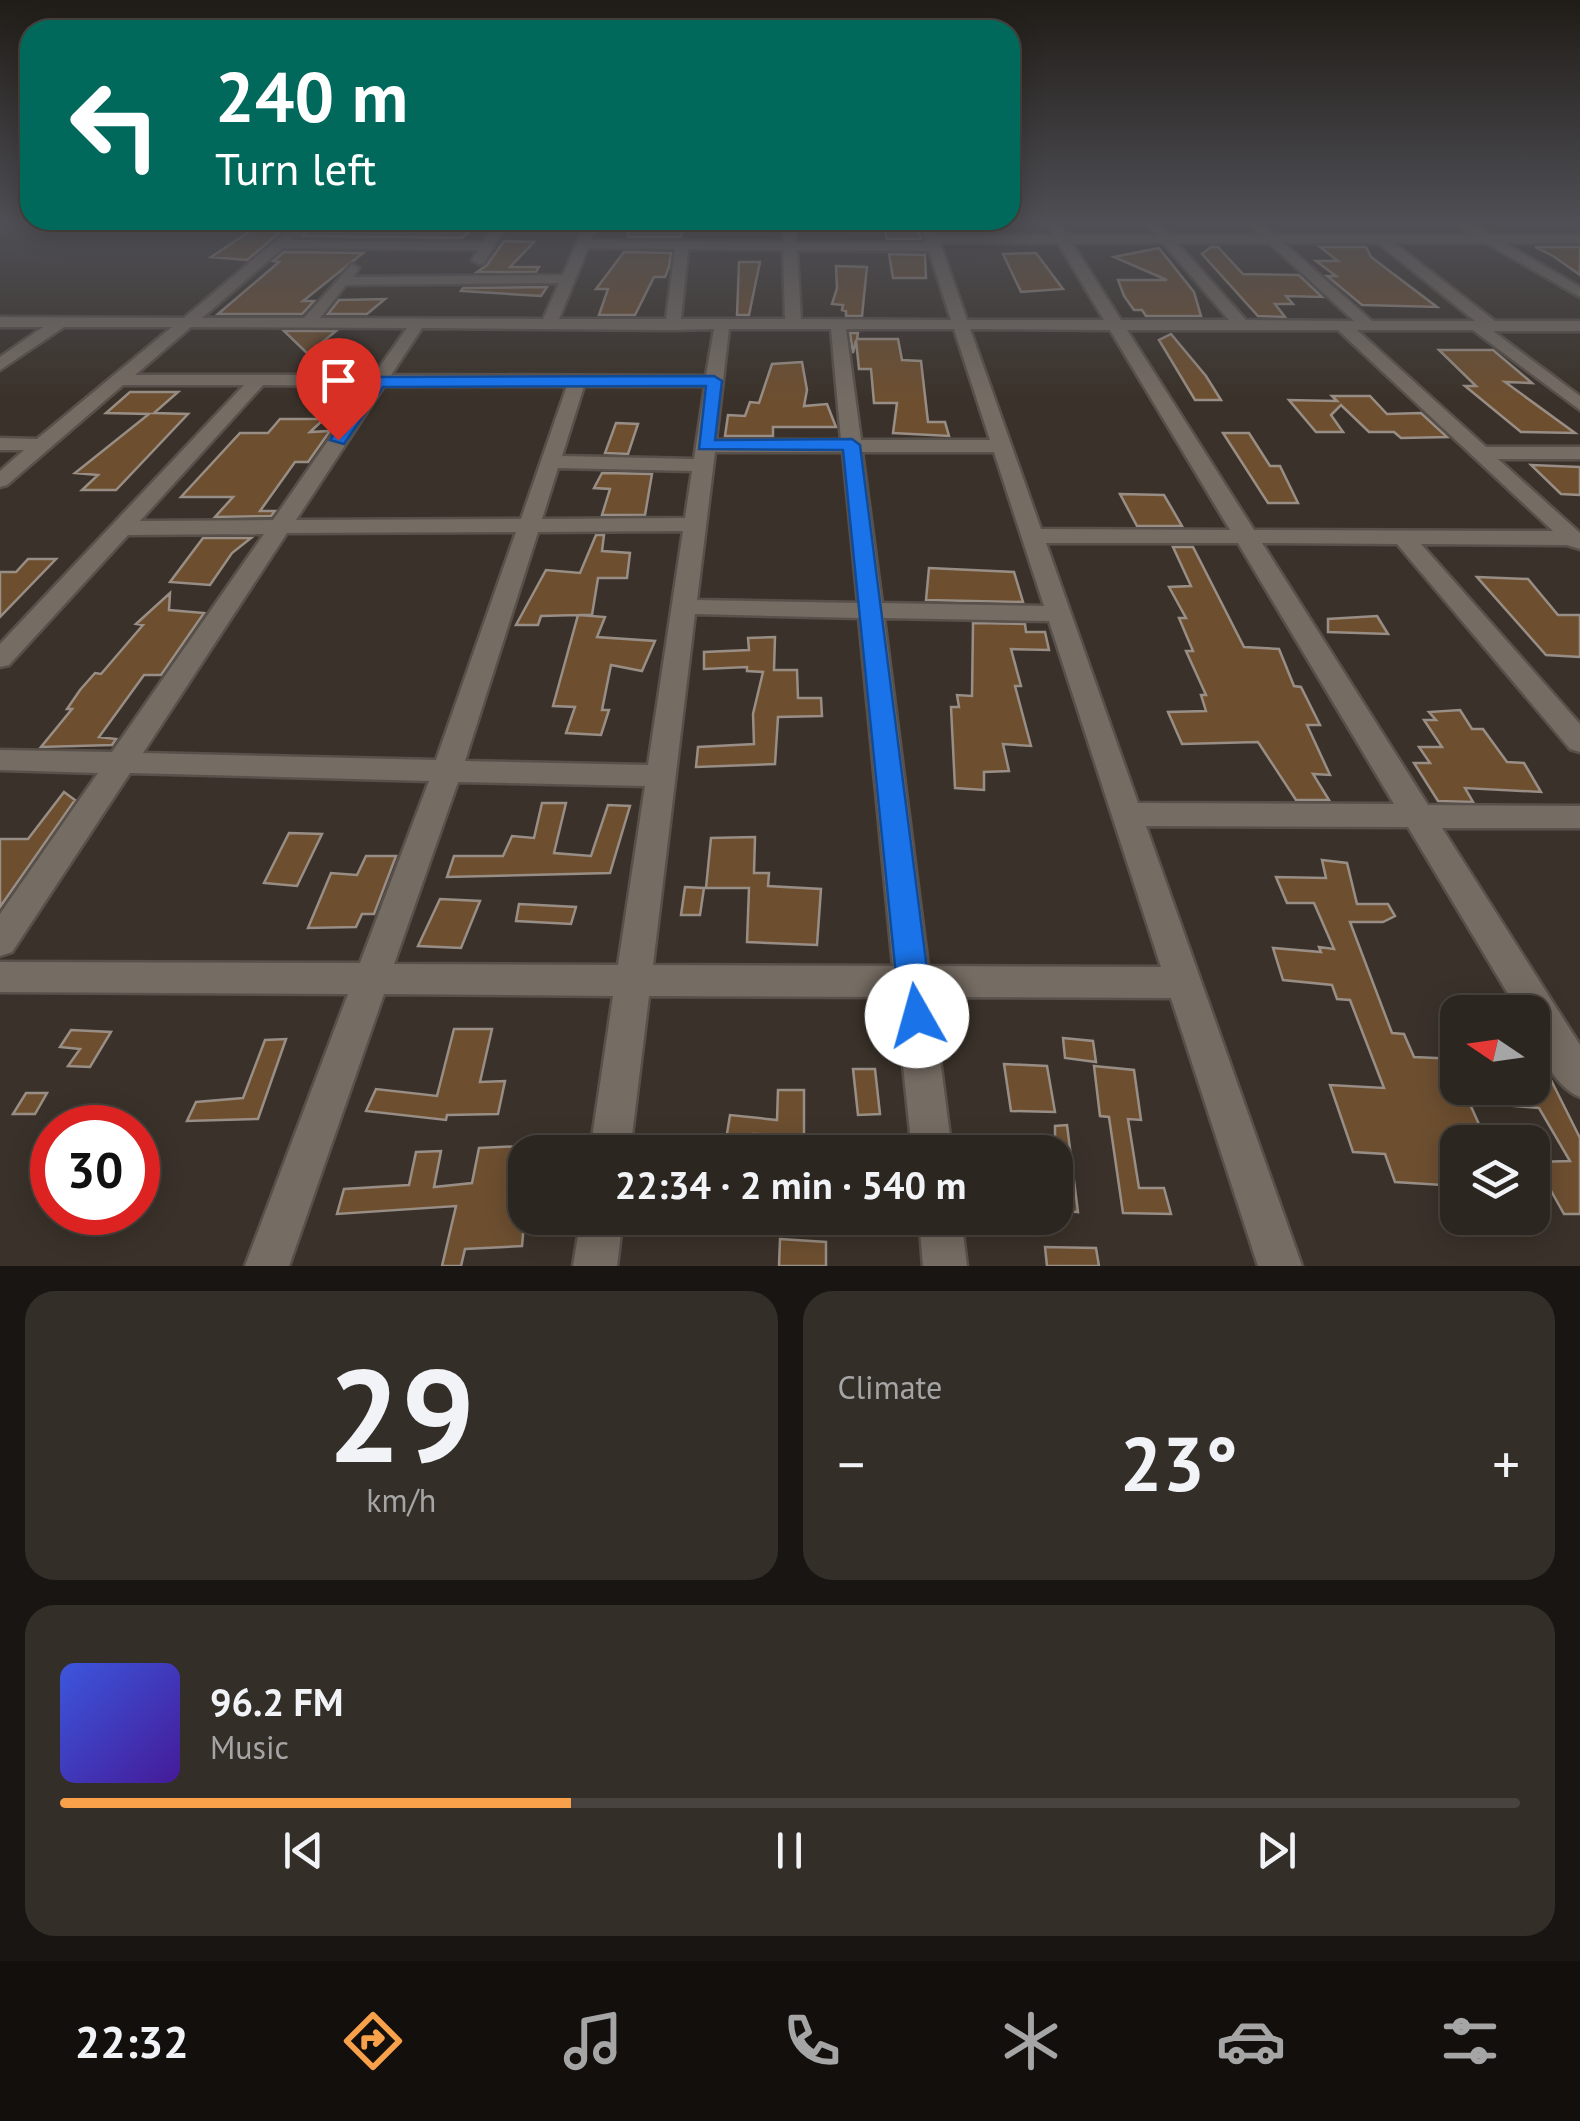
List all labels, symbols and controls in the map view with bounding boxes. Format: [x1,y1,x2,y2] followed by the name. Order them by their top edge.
[215,51,408,141] text: 240 m
[50,60,180,190] icon: left
[215,139,376,197] text: Turn left
[296,338,381,441] pin
[311,353,366,408] icon: arrive
[865,964,969,1068] position arrow
[1440,995,1550,1105] north arrow
[1440,995,1550,1235] map controls
[30,1105,160,1235] speed limit sign: 30
[1440,1125,1550,1235] button: layers
[615,1160,966,1209] text: 22:34 · 2 min · 540 m
[328,1330,475,1498] text: 29
[838,1366,942,1408] text: Climate
[1120,1415,1238,1512] text: 23°
[838,1428,865,1499] text: −
[1492,1428,1520,1499] text: +
[366,1479,436,1521] text: km/h
[210,1677,343,1726] text: 96.2 FM
[210,1726,289,1768] text: Music
[276,1823,331,1878] icon: previous
[762,1823,817,1878] icon: pause
[1249,1823,1304,1878] icon: next
[338,2006,408,2076] icon: directions
[558,2006,628,2076] icon: music
[777,2006,847,2076] icon: phone
[996,2006,1066,2076] icon: climate
[1216,2006,1286,2076] icon: car
[1435,2006,1505,2076] icon: filters
[75,2012,189,2070] text: 22:32

